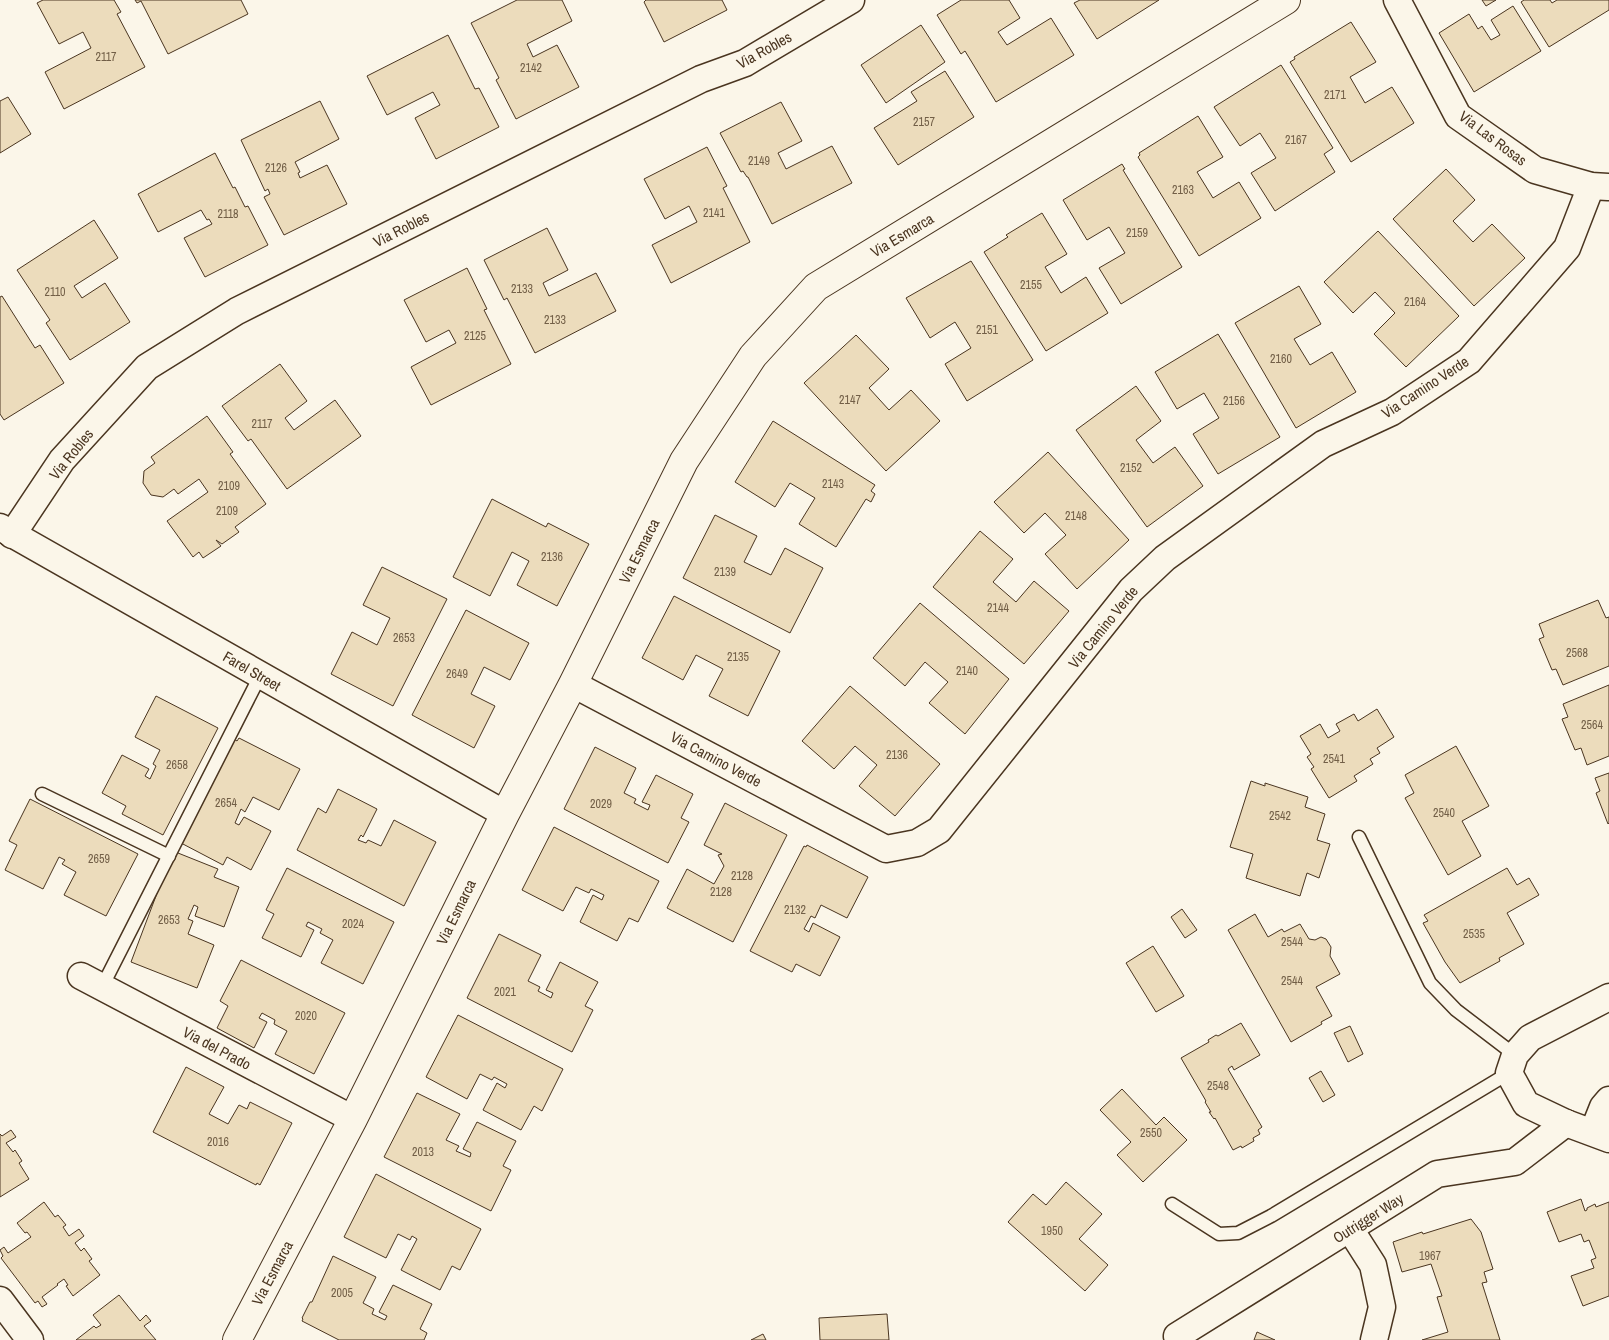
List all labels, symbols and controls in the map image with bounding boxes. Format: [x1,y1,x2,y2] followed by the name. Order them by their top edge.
[733,26,795,74] street label: Via Robles
[95,49,117,65] house number: 2117
[520,60,542,76] house number: 2142
[1324,87,1346,103] house number: 2171
[1455,106,1531,170] street label: Via Las Rosas
[913,114,935,130] house number: 2157
[1285,132,1307,148] house number: 2167
[748,153,770,169] house number: 2149
[265,160,287,176] house number: 2126
[1172,182,1194,198] house number: 2163
[703,205,725,221] house number: 2141
[217,206,239,222] house number: 2118
[370,206,432,252] street label: Via Robles
[867,208,938,262] street label: Via Esmarca
[1126,225,1148,241] house number: 2159
[1020,277,1042,293] house number: 2155
[511,281,533,297] house number: 2133
[44,284,66,300] house number: 2110
[1404,294,1426,310] house number: 2164
[544,312,566,328] house number: 2133
[976,322,998,338] house number: 2151
[464,328,486,344] house number: 2125
[1270,351,1292,367] house number: 2160
[1377,351,1473,423] street label: Via Camino Verde
[839,392,861,408] house number: 2147
[1223,393,1245,409] house number: 2156
[251,416,273,432] house number: 2117
[44,424,98,484] street label: Via Robles
[1120,460,1142,476] house number: 2152
[822,476,844,492] house number: 2143
[218,478,240,494] house number: 2109
[216,503,238,519] house number: 2109
[1065,508,1087,524] house number: 2148
[614,515,664,587] street label: Via Esmarca
[541,549,563,565] house number: 2136
[714,564,736,580] house number: 2139
[1063,581,1143,673] street label: Via Camino Verde
[987,600,1009,616] house number: 2144
[393,630,415,646] house number: 2653
[1566,645,1588,661] house number: 2568
[219,646,285,696] street label: Farel Street
[727,649,749,665] house number: 2135
[956,663,978,679] house number: 2140
[446,666,468,682] house number: 2649
[1581,717,1603,733] house number: 2564
[667,726,765,792] street label: Via Camino Verde
[886,747,908,763] house number: 2136
[1323,751,1345,767] house number: 2541
[166,757,188,773] house number: 2658
[215,795,237,811] house number: 2654
[590,796,612,812] house number: 2029
[1433,805,1455,821] house number: 2540
[1269,808,1291,824] house number: 2542
[88,851,110,867] house number: 2659
[731,868,753,884] house number: 2128
[431,876,481,948] street label: Via Esmarca
[710,884,732,900] house number: 2128
[784,902,806,918] house number: 2132
[158,912,180,928] house number: 2653
[342,916,364,932] house number: 2024
[1463,926,1485,942] house number: 2535
[1281,934,1303,950] house number: 2544
[1281,973,1303,989] house number: 2544
[494,984,516,1000] house number: 2021
[295,1008,317,1024] house number: 2020
[179,1021,255,1075] street label: Via del Prado
[1207,1078,1229,1094] house number: 2548
[1140,1125,1162,1141] house number: 2550
[207,1134,229,1150] house number: 2016
[412,1144,434,1160] house number: 2013
[1329,1188,1408,1248] street label: Outrigger Way
[1041,1223,1063,1239] house number: 1950
[246,1237,298,1309] street label: Via Esmarca
[1419,1248,1441,1264] house number: 1967
[331,1285,353,1301] house number: 2005

